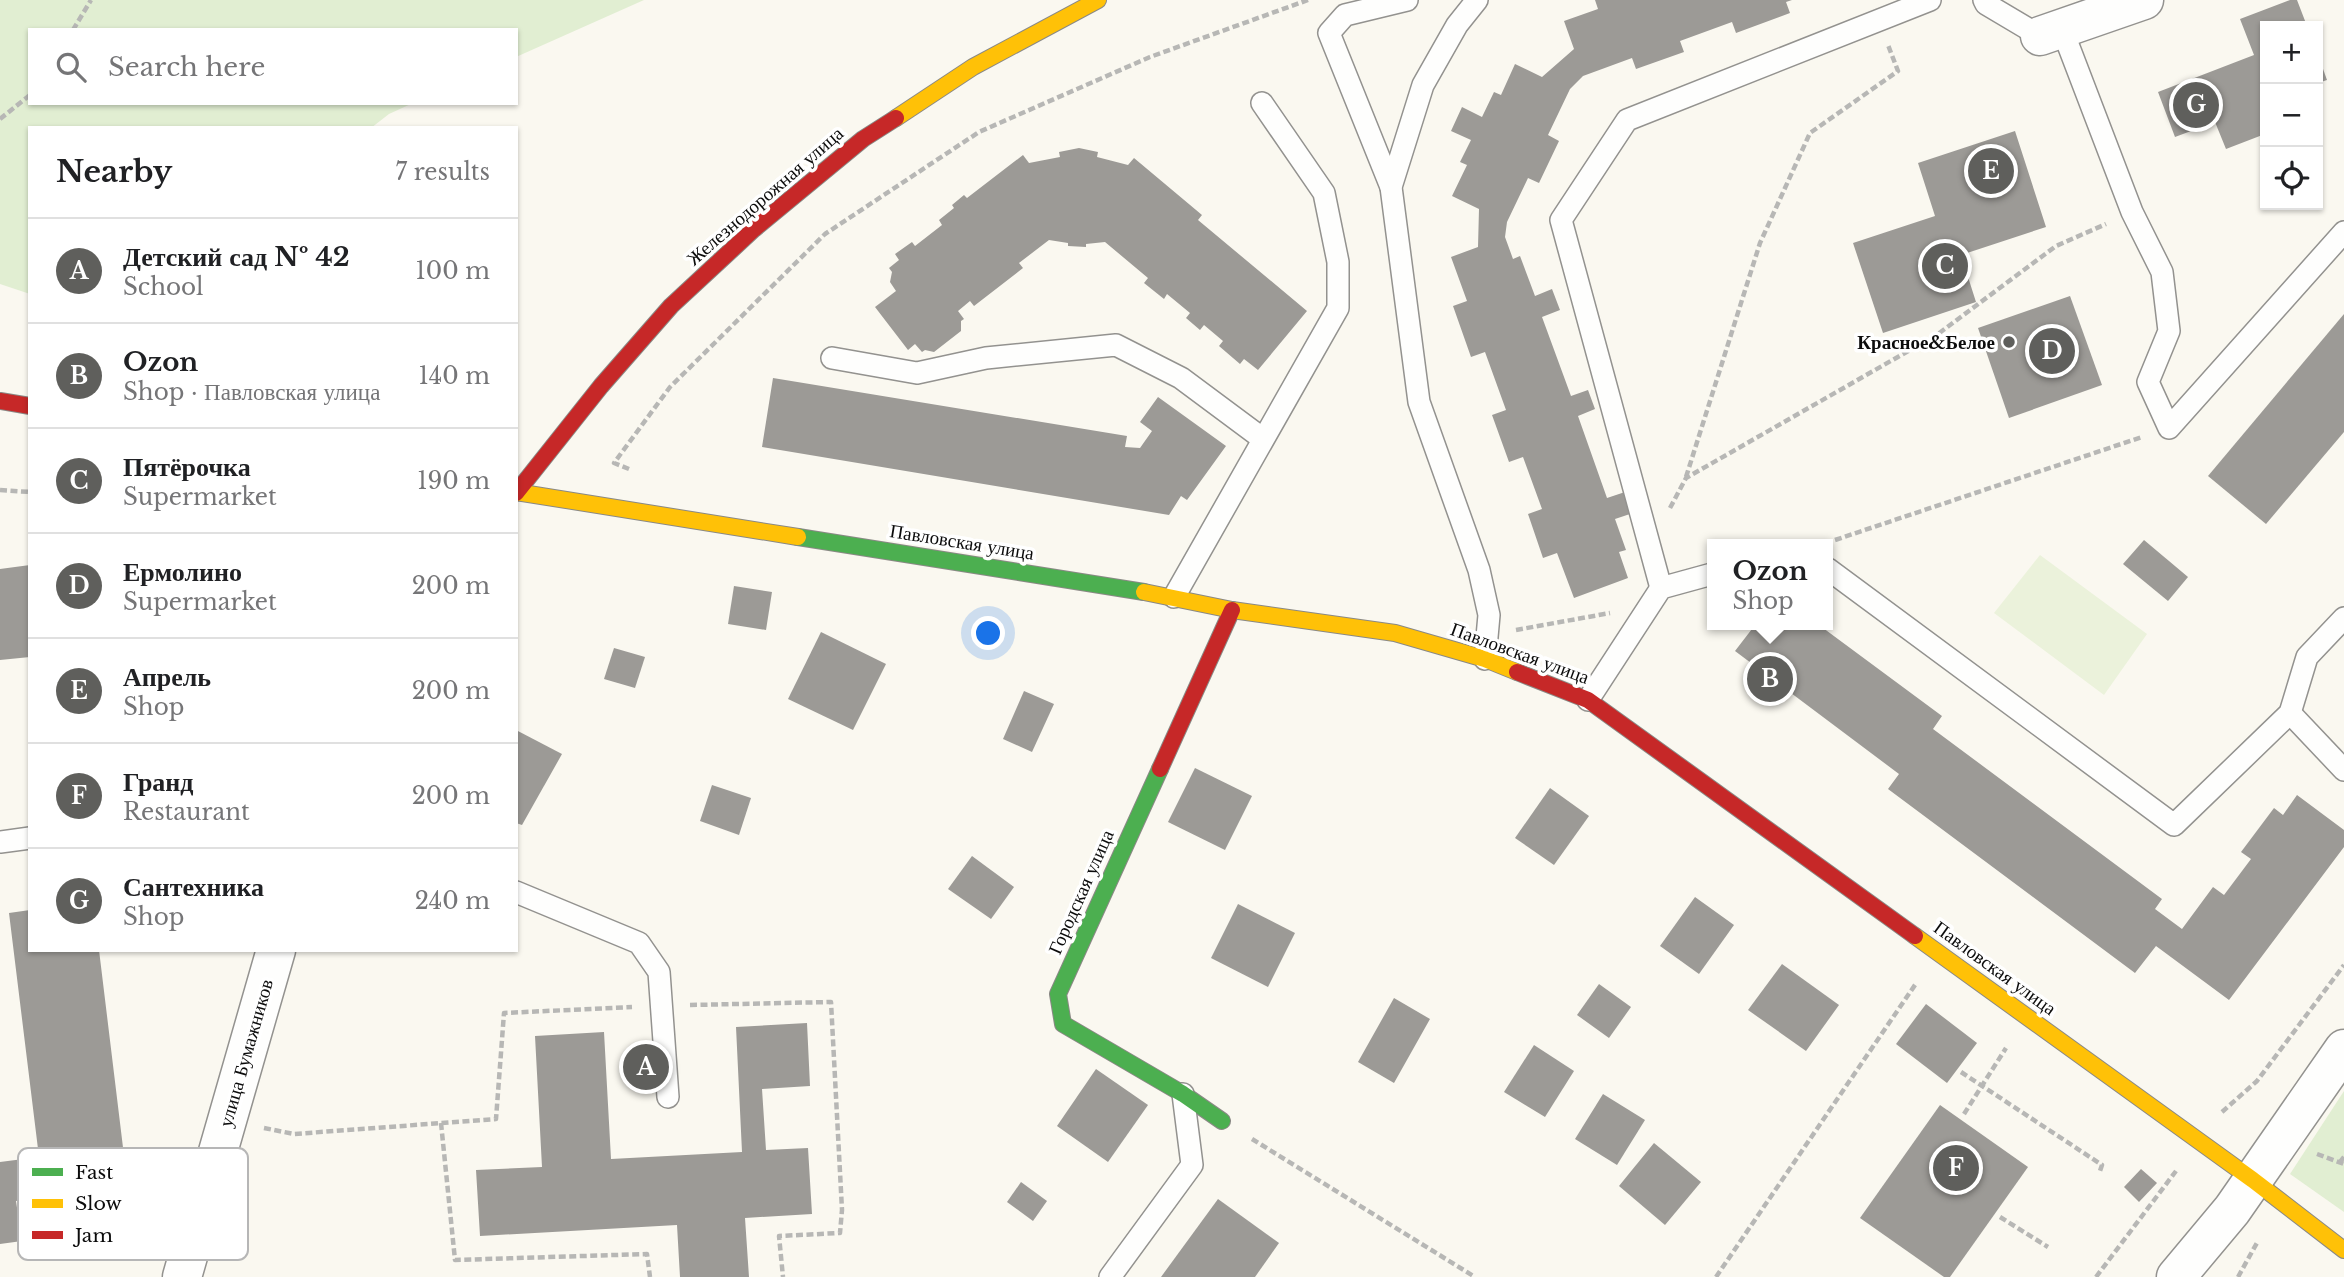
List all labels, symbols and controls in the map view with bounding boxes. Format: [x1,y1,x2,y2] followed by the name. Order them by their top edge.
[2260,21,2323,210] map controls
[2260,21,2323,84] button: +
[28,28,518,105] search box
[52,48,90,86] icon: search
[108,51,265,83] text: Search here
[2173,79,2219,131] pin: G
[2260,84,2323,147] button: −
[682,121,848,270] street label: Железнодорожная улица
[1968,145,2014,197] pin: E
[2260,147,2323,210] button: locate
[56,153,172,190] text: Nearby
[395,158,490,186] text: 7 results
[1922,240,1968,292] pin: C
[123,241,350,273] text: Детский сад № 42
[70,257,88,285] text: A
[416,257,490,285] text: 100 m
[123,273,204,301] text: School
[2029,325,2075,377] pin: D
[1857,331,1995,354] place label: Красное&Белое
[2001,334,2017,350] marker: Красное&Белое
[123,346,198,378] text: Ozon
[70,362,88,390] text: B
[419,362,490,390] text: 140 m
[123,378,380,406] text: Shop · Павловская улица
[123,451,251,483] text: Пятёрочка
[70,467,88,495] text: C
[417,467,490,495] text: 190 m
[123,483,277,511] text: Supermarket
[888,519,1036,565] street label: Павловская улица
[1707,539,1833,630] popup
[1732,555,1808,587] text: Ozon
[123,556,242,588] text: Ермолино
[68,572,90,600] text: D
[412,572,490,600] text: 200 m
[1732,587,1794,615] text: Shop
[123,588,277,616] text: Supermarket
[971,616,1005,650] your location
[1448,617,1593,689] street label: Павловская улица
[1747,653,1793,705] pin: B
[123,661,211,693] text: Апрель
[70,677,88,705] text: E
[412,677,490,705] text: 200 m
[123,693,184,721] text: Shop
[123,766,194,798] text: Гранд
[71,782,87,810] text: F
[412,782,490,810] text: 200 m
[123,798,250,826] text: Restaurant
[1043,826,1119,958] street label: Городская улица
[123,871,264,903] text: Сантехника
[69,887,89,915] text: G
[415,887,490,915] text: 240 m
[123,903,184,931] text: Shop
[1929,916,2061,1020] street label: Павловская улица
[214,976,278,1130] street label: улица Бумажников
[623,1041,669,1093] pin: A
[1933,1142,1979,1194] pin: F
[18,1148,248,1260] legend
[75,1161,114,1184] text: Fast
[75,1192,122,1215] text: Slow
[72,1224,113,1247] text: Jam

